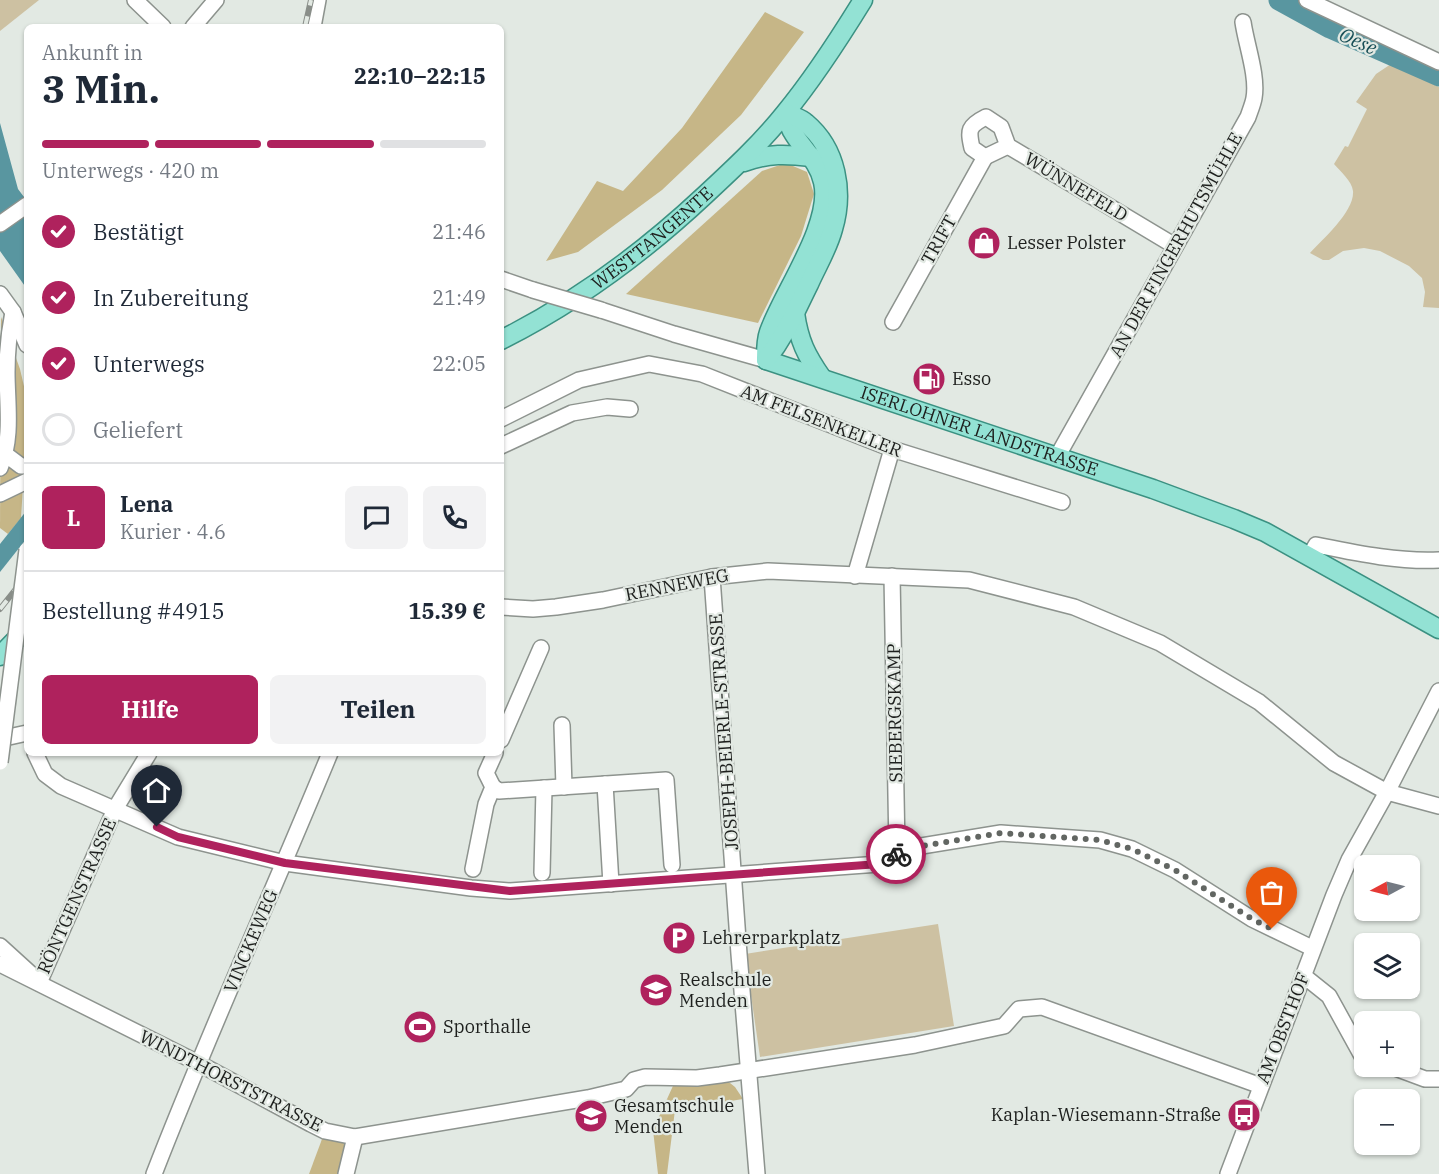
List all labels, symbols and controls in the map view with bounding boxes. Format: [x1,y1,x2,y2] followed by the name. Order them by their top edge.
[1335,20,1381,61] water label: Oese
[42,39,143,66] text: Ankunft in
[354,61,486,90] text: 22:10–22:15
[42,63,160,114] text: 3 Min.
[1104,128,1247,361] street label: AN DER FINGERHUTSMÜHLE
[1020,147,1132,226] street label: WÜNNEFELD
[42,157,219,184] text: Unterwegs · 420 m
[587,181,718,294] street label: WESTTANGENTE
[916,211,962,269] street label: TRIFT
[42,215,75,248] icon: check
[93,217,184,246] text: Bestätigt
[432,218,486,245] text: 21:46
[966,225,1002,261] shop icon: Lesser Polster
[1007,231,1126,254] place label: Lesser Polster
[42,281,75,314] icon: check
[93,283,248,312] text: In Zubereitung
[432,284,486,311] text: 21:49
[42,347,75,380] icon: check
[93,349,205,378] text: Unterwegs
[432,350,486,377] text: 22:05
[911,361,947,397] fuel station icon: Esso
[952,367,991,390] place label: Esso
[737,379,905,462] street label: AM FELSENKELLER
[858,380,1101,481] street label: ISERLOHNER LANDSTRASSE
[93,415,183,444] text: Geliefert
[345,486,408,549] button: chat
[423,486,486,549] button: phone
[120,489,173,518] text: Lena
[67,503,80,532] text: L
[120,518,226,545] text: Kurier · 4.6
[623,563,731,606] street label: RENNEWEG
[42,596,225,625] text: Bestellung #4915
[408,596,486,625] text: 15.39 €
[704,613,743,851] street label: JOSEPH-BEIERLE-STRASSE
[882,643,907,783] street label: SIEBERGSKAMP
[42,675,258,744] button: Hilfe
[270,675,486,744] button: Teilen
[131,765,182,827] pin
[140,774,173,807] icon: home
[32,814,121,977] street label: RÖNTGENSTRASSE
[866,824,926,884] courier
[880,838,913,871] icon: bike
[1354,855,1420,921] north arrow
[1354,855,1420,1155] map controls
[1246,867,1297,929] pin
[1255,876,1288,909] icon: bag
[218,886,283,996] street label: VINCKEWEG
[661,920,697,956] parking icon: Lehrerparkplatz
[702,926,840,949] place label: Lehrerparkplatz
[1354,933,1420,999] button: layers
[679,968,771,1012] place label: Realschule Menden
[1251,969,1314,1087] street label: AM OBSTHOF
[638,972,674,1008] school or university icon: Realschule Menden
[402,1009,438,1045] sports icon: Sporthalle
[1354,1011,1420,1077] button: +
[443,1015,531,1038] place label: Sporthalle
[136,1024,327,1137] street label: WINDTHORSTSTRASSE
[1354,1089,1420,1155] button: −
[614,1094,734,1138] place label: Gesamtschule Menden
[1226,1097,1262,1133] bus stop icon: Kaplan-Wiesemann-Straße
[573,1098,609,1134] school or university icon: Gesamtschule Menden
[991,1103,1221,1126] place label: Kaplan-Wiesemann-Straße

